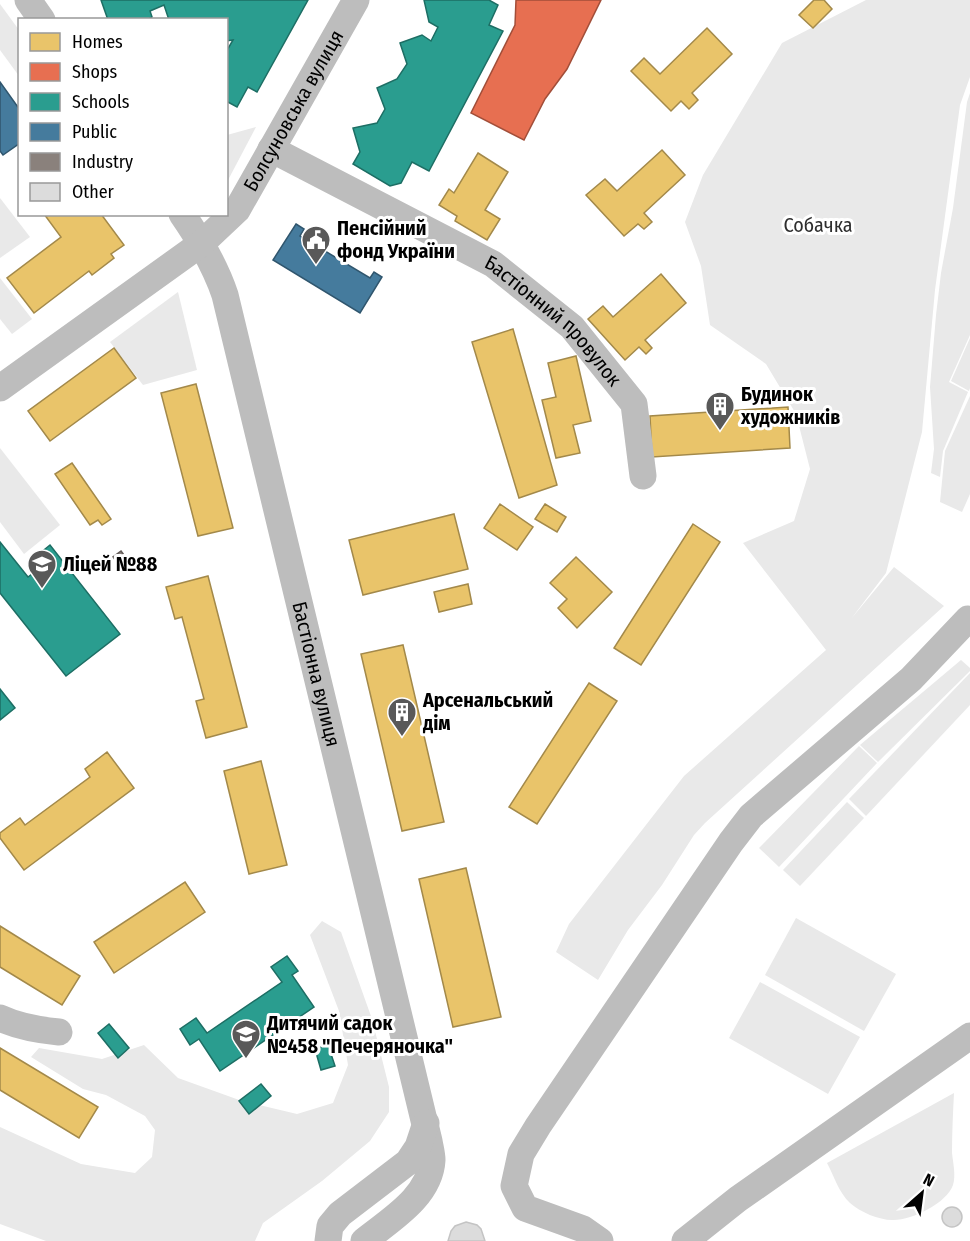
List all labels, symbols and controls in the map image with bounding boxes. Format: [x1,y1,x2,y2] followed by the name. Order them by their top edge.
[18,18,228,216] legend
[238,26,348,195] street label: Болсуновська вулиця
[72,31,123,53] text: Homes
[72,61,117,83] text: Shops
[72,91,130,113] text: Schools
[72,121,117,143] text: Public
[72,151,133,173] text: Industry
[72,181,115,203] text: Other
[783,213,853,237] park label: Собачка
[337,216,455,263] place label: Пенсійний фонд України
[300,224,332,266] public building icon: Пенсійний фонд України
[481,250,627,391] street label: Бастіонний провулок
[740,382,840,429] place label: Будинок художників
[704,390,736,432] building icon: Будинок художників
[26,548,58,590] school or university icon: Ліцей №88
[63,552,158,576] place label: Ліцей №88
[287,599,345,749] street label: Бастіонна вулиця
[422,688,553,735] place label: Арсенальський дім
[386,696,418,738] building icon: Арсенальський дім
[266,1011,453,1058] place label: Дитячий садок №458 "Печеряночка"
[230,1018,262,1060] school or university icon: Дитячий садок №458 "Печеряночка"
[892,1163,952,1223] north arrow
[920,1170,938,1191] text: N

